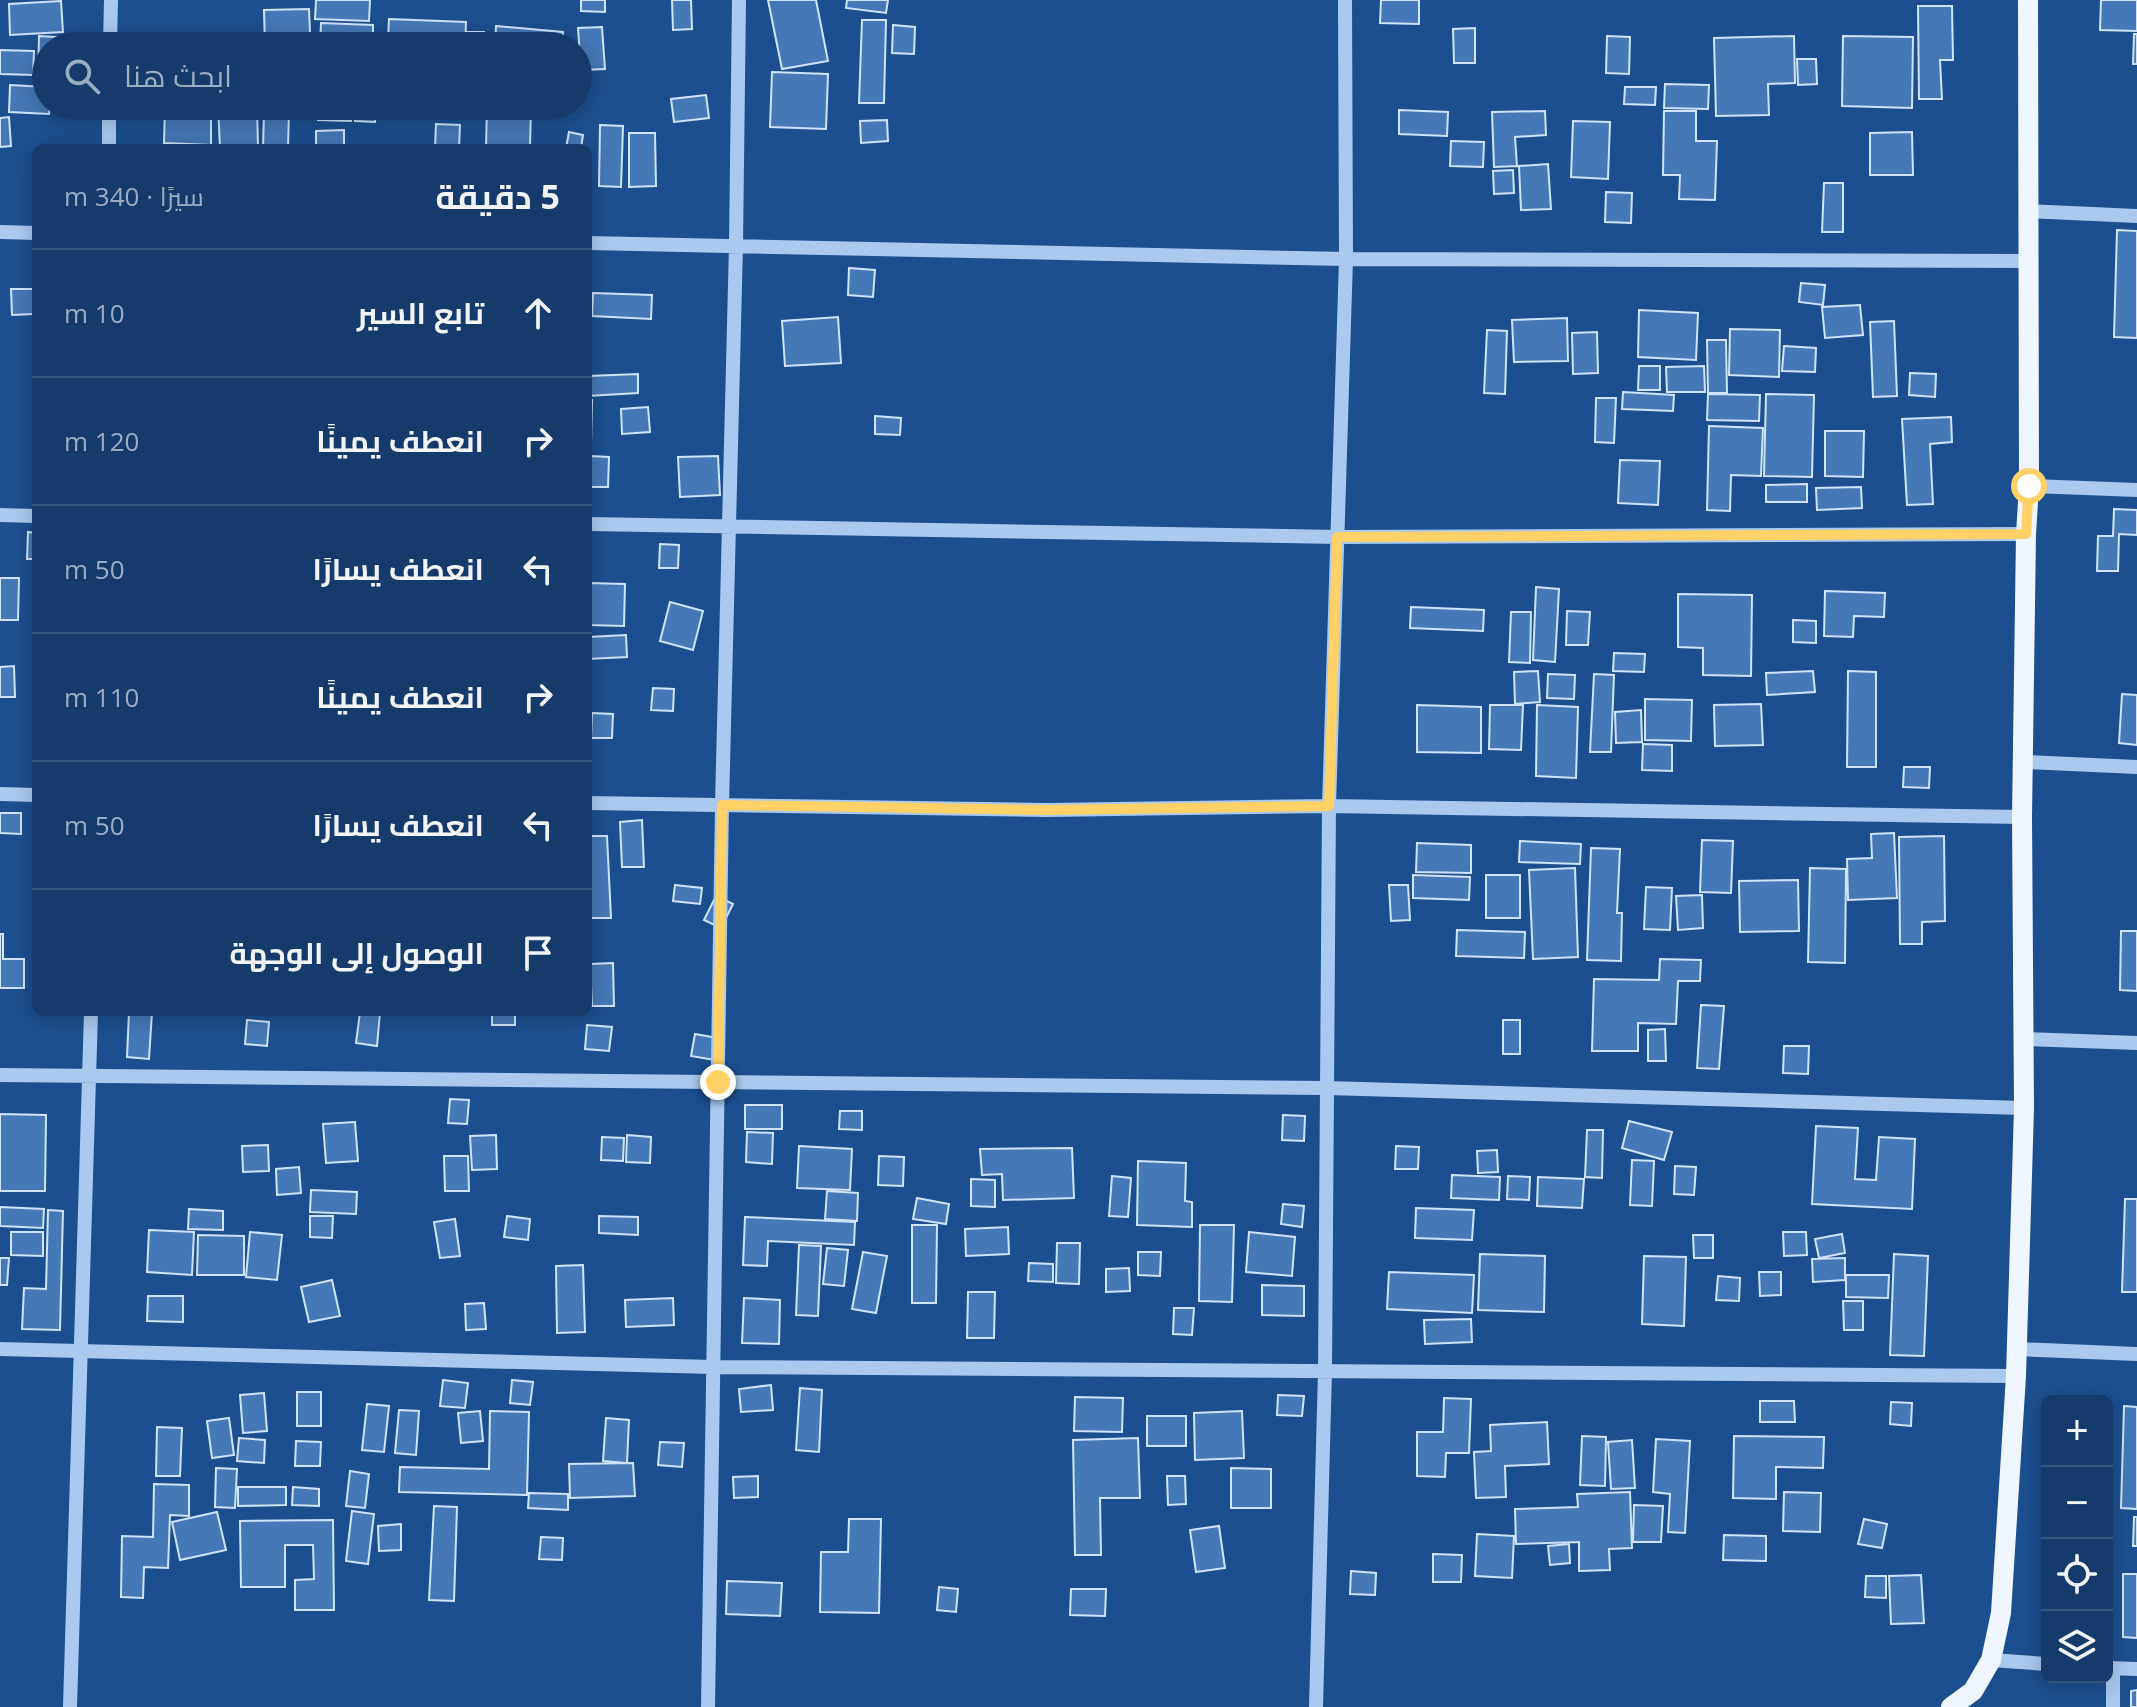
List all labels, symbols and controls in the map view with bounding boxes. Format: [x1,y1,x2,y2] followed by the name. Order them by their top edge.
[32,32,592,120] search box
[60,54,104,98] icon: search
[124,55,232,96] text: ابحث هنا
[436,173,560,219] text: 5 دقيقة
[64,178,204,214] text: سيرًا · 340 m
[516,291,560,335] icon: ahead
[357,292,484,333] text: تابع السير
[64,295,125,331] text: 10 m
[516,419,560,463] icon: right
[316,420,484,461] text: انعطف يمينًا
[64,423,139,459] text: 120 m
[2011,468,2047,504] route start
[516,547,560,591] icon: left
[313,548,484,589] text: انعطف يسارًا
[64,551,125,587] text: 50 m
[516,675,560,719] icon: right
[316,676,484,717] text: انعطف يمينًا
[64,679,139,715] text: 110 m
[516,803,560,847] icon: left
[313,804,484,845] text: انعطف يسارًا
[64,807,125,843] text: 50 m
[516,931,560,975] icon: arrive
[229,932,484,973] text: الوصول إلى الوجهة
[700,1064,736,1100] route end
[2041,1395,2113,1683] map controls
[2041,1395,2113,1467] button: +
[2041,1467,2113,1539] button: −
[2041,1539,2113,1611] button: locate
[2041,1611,2113,1683] button: layers

